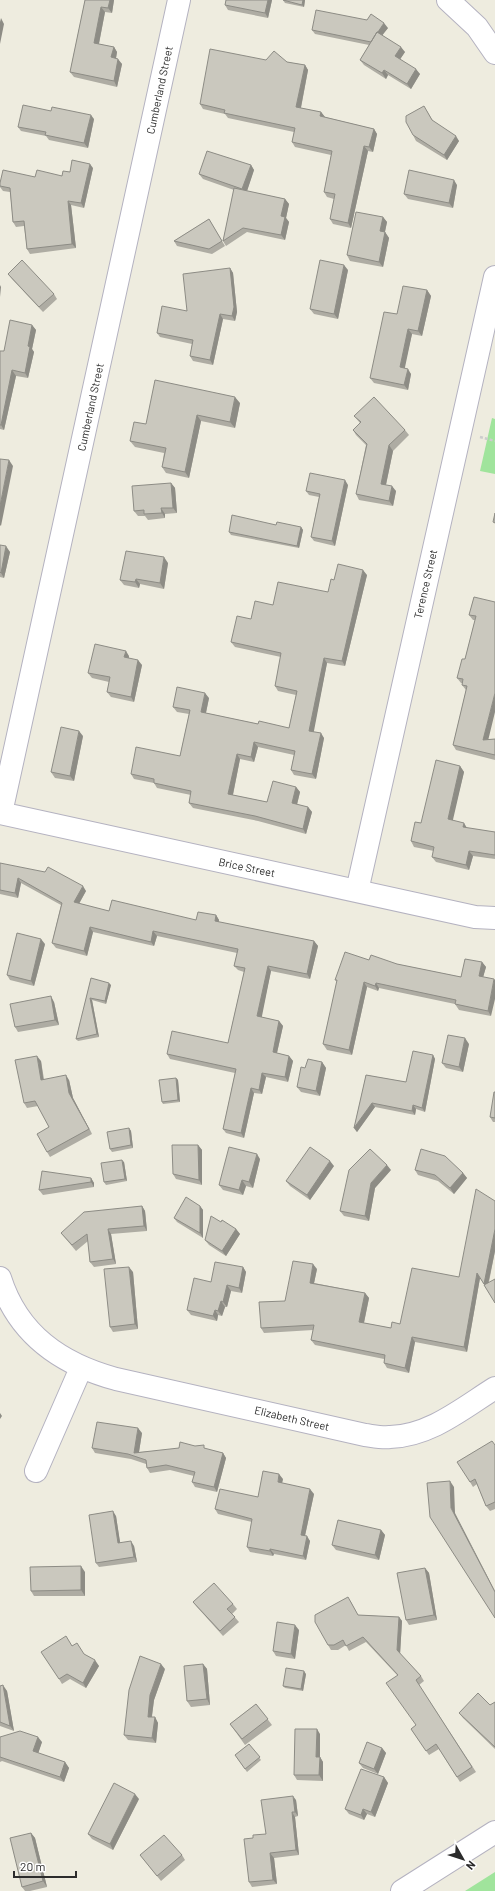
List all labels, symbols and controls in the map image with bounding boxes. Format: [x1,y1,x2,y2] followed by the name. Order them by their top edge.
[143,45,175,135] street label: Cumberland Street
[74,362,106,452] street label: Cumberland Street
[411,548,439,620] street label: Terence Street
[218,855,276,879] street label: Brice Street
[253,1403,331,1433] street label: Elizabeth Street
[443,1839,483,1879] north arrow
[14,1853,76,1879] scale bar
[20,1859,46,1873] text: 20 m
[464,1859,479,1873] text: N

